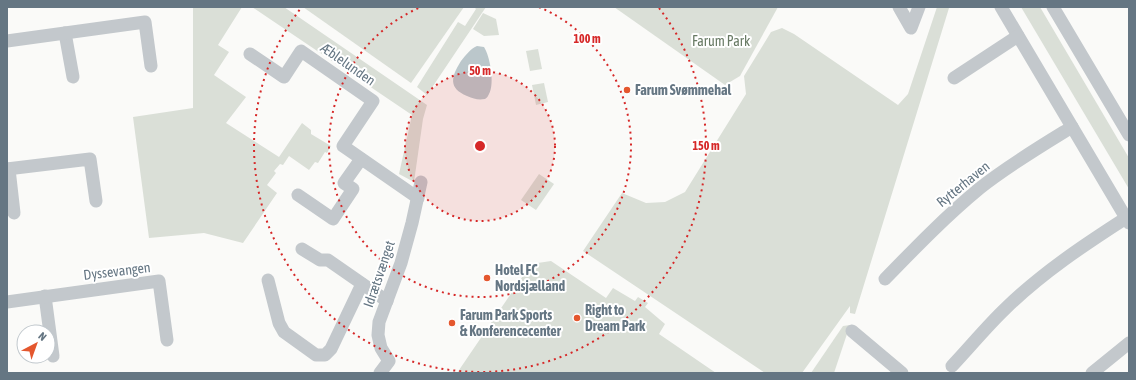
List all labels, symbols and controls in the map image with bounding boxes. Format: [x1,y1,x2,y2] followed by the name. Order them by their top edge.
[573,32,601,46] text: 100 m
[692,33,750,49] park label: Farum Park
[317,39,379,89] street label: Æblelunden
[469,64,491,78] text: 50 m
[635,82,732,98] place label: Farum Svømmehal
[622,85,632,95] marker: Farum Svømmehal
[473,139,487,153] centre of rings
[692,139,720,153] text: 150 m
[933,158,993,210] street label: Rytterhaven
[360,238,398,310] street label: Idrætsvænget
[83,259,151,283] street label: Dyssevangen
[495,262,566,294] place label: Hotel FC Nordsjælland
[482,273,492,283] marker: Hotel FC Nordsjælland
[585,302,646,334] place label: Right to Dream Park
[460,307,562,339] place label: Farum Park Sports & Konferencecenter
[572,313,582,323] marker: Right to Dream Park
[447,318,457,328] marker: Farum Park Sports & Konferencecenter
[16,324,56,364] north arrow
[36,330,49,343] text: N

